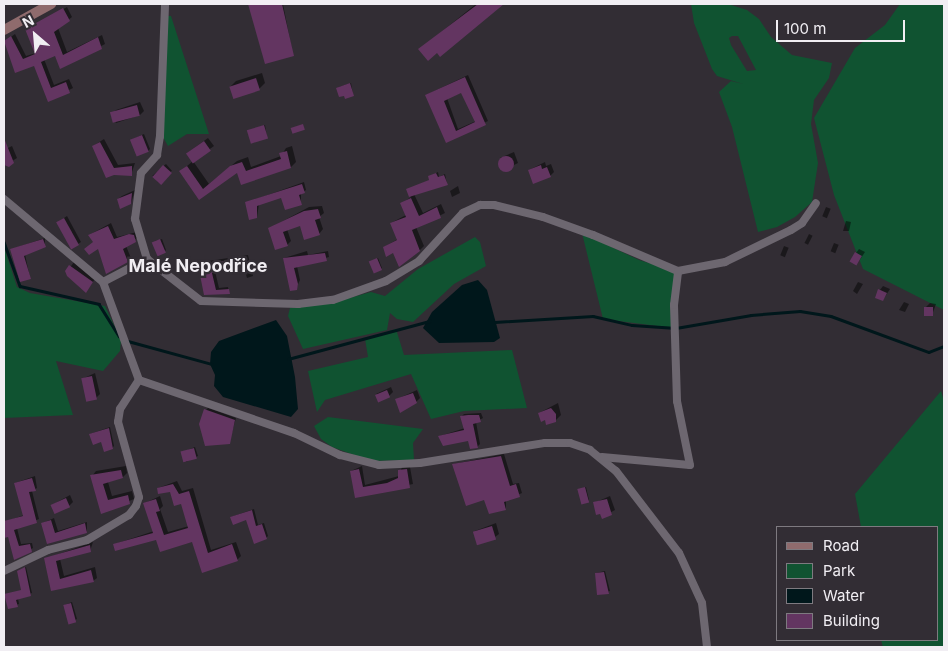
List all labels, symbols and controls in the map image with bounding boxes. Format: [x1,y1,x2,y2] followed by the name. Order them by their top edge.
[10,10,60,60] north arrow
[778,10,907,42] scale bar
[19,11,37,31] text: N
[784,19,826,38] text: 100 m
[129,255,267,277] district label: Malé Nepodřice
[776,526,938,641] legend
[823,536,859,555] text: Road
[823,561,855,580] text: Park
[823,586,865,605] text: Water
[823,611,880,630] text: Building

